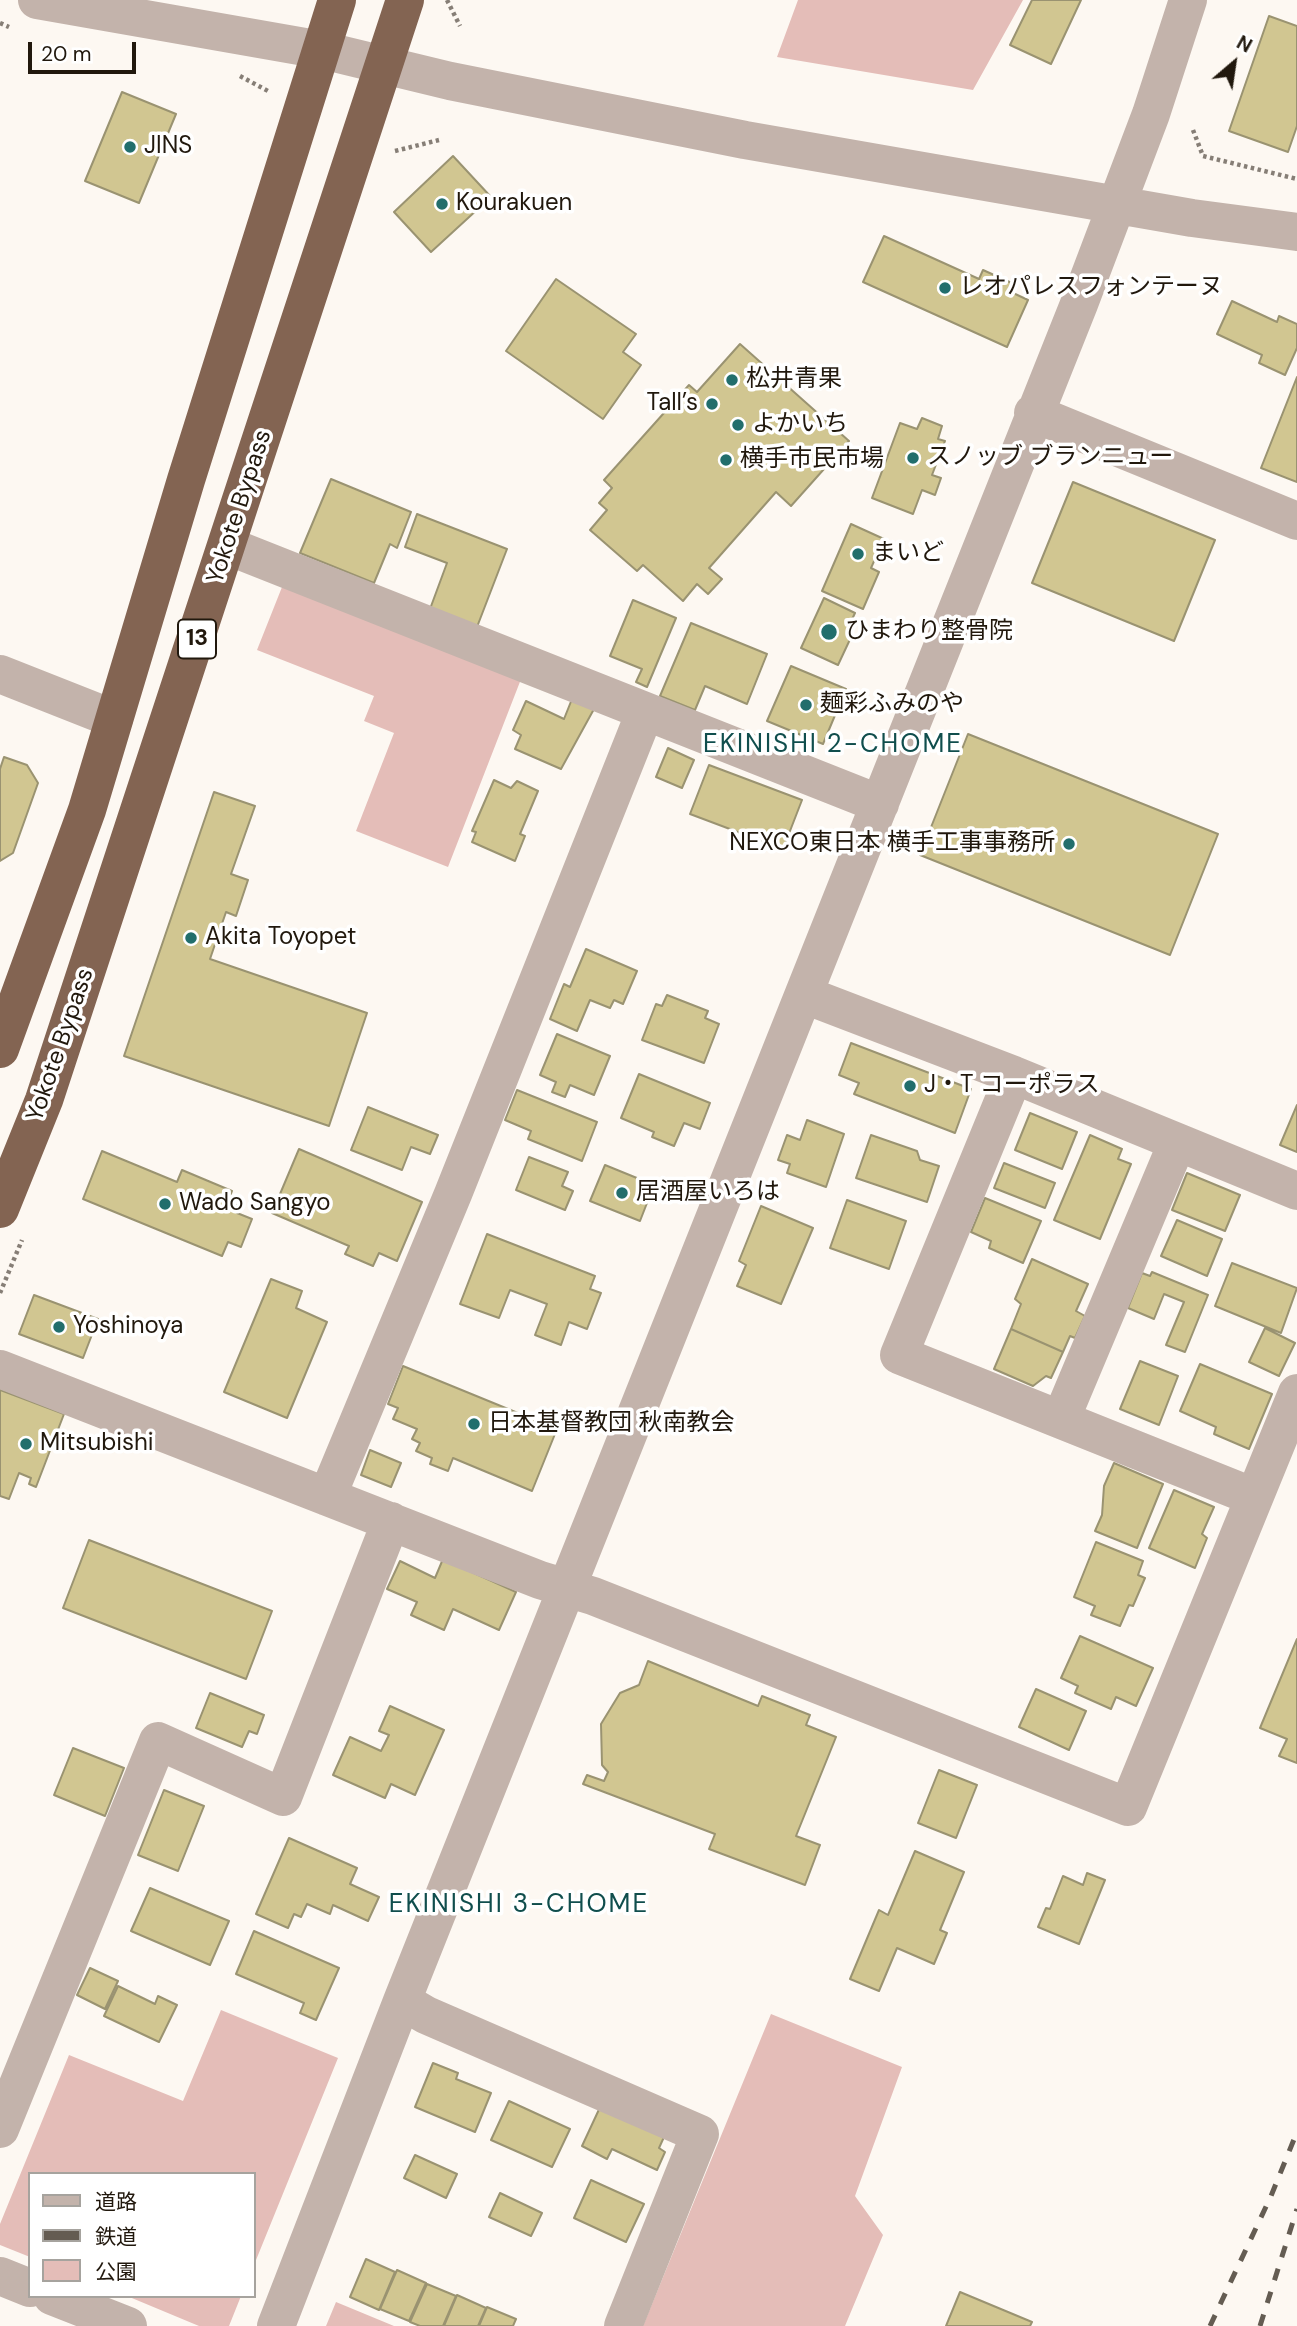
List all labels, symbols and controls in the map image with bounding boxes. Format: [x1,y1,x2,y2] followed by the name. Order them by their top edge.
[32,28,140,72] scale bar
[1199,28,1269,98] north arrow
[1232,30,1257,58] text: N
[41,40,92,68] text: 20 m
[144,133,192,161] place label: JINS
[122,139,138,155] marker: JINS
[456,190,572,218] place label: Kourakuen
[434,196,450,212] marker: Kourakuen
[959,274,1223,302] place label: レオパレスフォンテーヌ
[937,280,953,296] marker: レオパレスフォンテーヌ
[746,366,842,394] place label: 松井青果
[724,372,740,388] marker: 松井青果
[646,390,698,418] place label: Tall’s
[704,396,720,412] marker: Tall’s
[752,411,848,439] place label: よかいち
[730,417,746,433] marker: よかいち
[202,426,278,588] street label: Yokote Bypass
[927,444,1173,472] place label: スノッブ ブランニュー
[740,446,884,474] place label: 横手市民市場
[905,450,921,466] marker: スノッブ ブランニュー
[718,452,734,468] marker: 横手市民市場
[872,540,944,568] place label: まいど
[850,546,866,562] marker: まいど
[845,618,1013,646] place label: ひまわり整骨院
[178,620,216,659] road number: 13
[819,622,839,642] marker: ひまわり整骨院
[820,691,964,719] place label: 麺彩ふみのや
[798,697,814,713] marker: 麺彩ふみのや
[705,729,961,761] district label: EKINISHI 2-CHOME
[729,830,1055,858] place label: NEXCO東日本 横手工事事務所
[1061,836,1077,852] marker: NEXCO東日本 横手工事事務所
[205,924,356,952] place label: Akita Toyopet
[183,930,199,946] marker: Akita Toyopet
[21,965,101,1125] street label: Yokote Bypass
[924,1072,1100,1100] place label: J・T コーポラス
[902,1078,918,1094] marker: J・T コーポラス
[636,1179,780,1207] place label: 居酒屋いろは
[614,1185,630,1201] marker: 居酒屋いろは
[179,1190,330,1218] place label: Wado Sangyo
[157,1196,173,1212] marker: Wado Sangyo
[73,1313,183,1341] place label: Yoshinoya
[51,1319,67,1335] marker: Yoshinoya
[488,1410,734,1438] place label: 日本基督教団 秋南教会
[466,1416,482,1432] marker: 日本基督教団 秋南教会
[40,1430,154,1458] place label: Mitsubishi
[18,1436,34,1452] marker: Mitsubishi
[391,1889,647,1921] district label: EKINISHI 3-CHOME
[28,2172,256,2298] legend
[95,2188,137,2216] text: 道路
[95,2223,137,2251] text: 鉄道
[95,2258,137,2286] text: 公園

